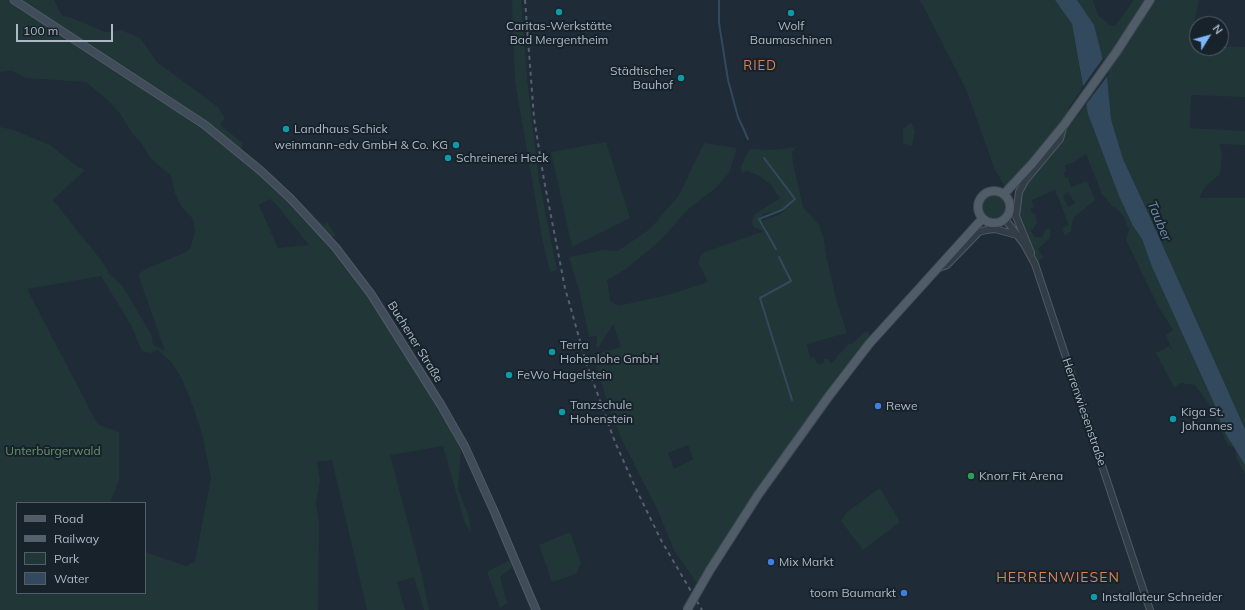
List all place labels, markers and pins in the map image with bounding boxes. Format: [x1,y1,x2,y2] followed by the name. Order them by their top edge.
[554,7,564,17] marker: Caritas-Werkstätte Bad Mergentheim
[786,8,796,18] marker: Wolf Baumaschinen
[506,19,612,47] place label: Caritas-Werkstätte Bad Mergentheim
[750,19,832,47] place label: Wolf Baumaschinen
[610,64,673,92] place label: Städtischer Bauhof
[676,73,686,83] marker: Städtischer Bauhof
[294,122,388,136] place label: Landhaus Schick
[281,124,291,134] marker: Landhaus Schick
[275,138,448,152] place label: weinmann-edv GmbH & Co. KG
[451,140,461,150] marker: weinmann-edv GmbH & Co. KG
[456,151,548,165] place label: Schreinerei Heck
[443,153,453,163] marker: Schreinerei Heck
[560,338,659,366] place label: Terra Hohenlohe GmbH
[547,347,557,357] marker: Terra Hohenlohe GmbH
[517,368,612,382] place label: FeWo Hagelstein
[504,370,514,380] marker: FeWo Hagelstein
[570,398,633,426] place label: Tanzschule Hohenstein
[886,399,917,413] place label: Rewe
[873,401,883,411] marker: Rewe
[1181,405,1233,433] place label: Kiga St. Johannes
[557,407,567,417] marker: Tanzschule Hohenstein
[1168,414,1178,424] marker: Kiga St. Johannes
[979,469,1063,483] place label: Knorr Fit Arena
[966,471,976,481] marker: Knorr Fit Arena
[779,555,834,569] place label: Mix Markt
[766,557,776,567] marker: Mix Markt
[810,586,896,600] place label: toom Baumarkt
[899,588,909,598] marker: toom Baumarkt
[1102,590,1222,604] place label: Installateur Schneider
[1089,592,1099,602] marker: Installateur Schneider

